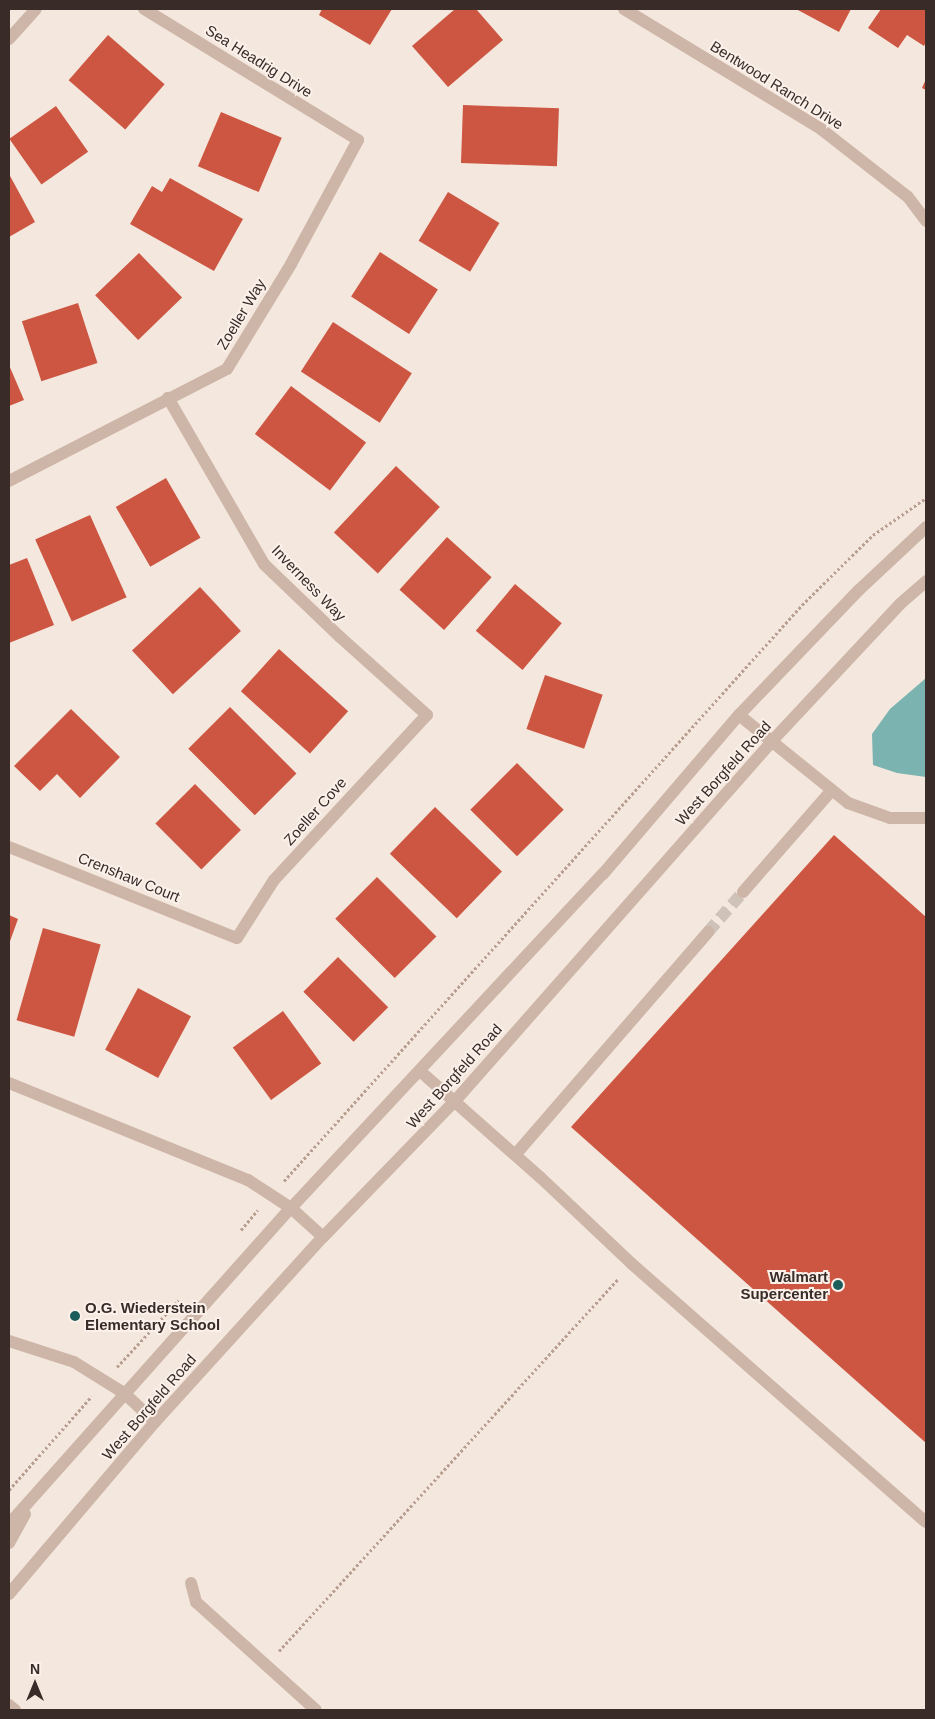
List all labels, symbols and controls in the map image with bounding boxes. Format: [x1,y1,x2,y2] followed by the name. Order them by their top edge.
[202,21,316,101] street label: Sea Headrig Drive
[707,37,847,133] street label: Bentwood Ranch Drive
[213,275,269,353] street label: Zoeller Way
[268,541,350,625] street label: Inverness Way
[671,717,775,829] street label: West Borgfeld Road
[280,773,350,849] street label: Zoeller Cove
[75,848,183,906] street label: Crenshaw Court
[402,1020,506,1132] street label: West Borgfeld Road
[740,1267,828,1302] place label: Walmart Supercenter
[832,1279,844,1291] marker: Walmart Supercenter
[85,1298,220,1333] place label: O.G. Wiederstein Elementary School
[69,1310,81,1322] marker: O.G. Wiederstein Elementary School
[98,1351,200,1463] street label: West Borgfeld Road
[10,1659,60,1709] north arrow
[30,1661,40,1677] text: N

